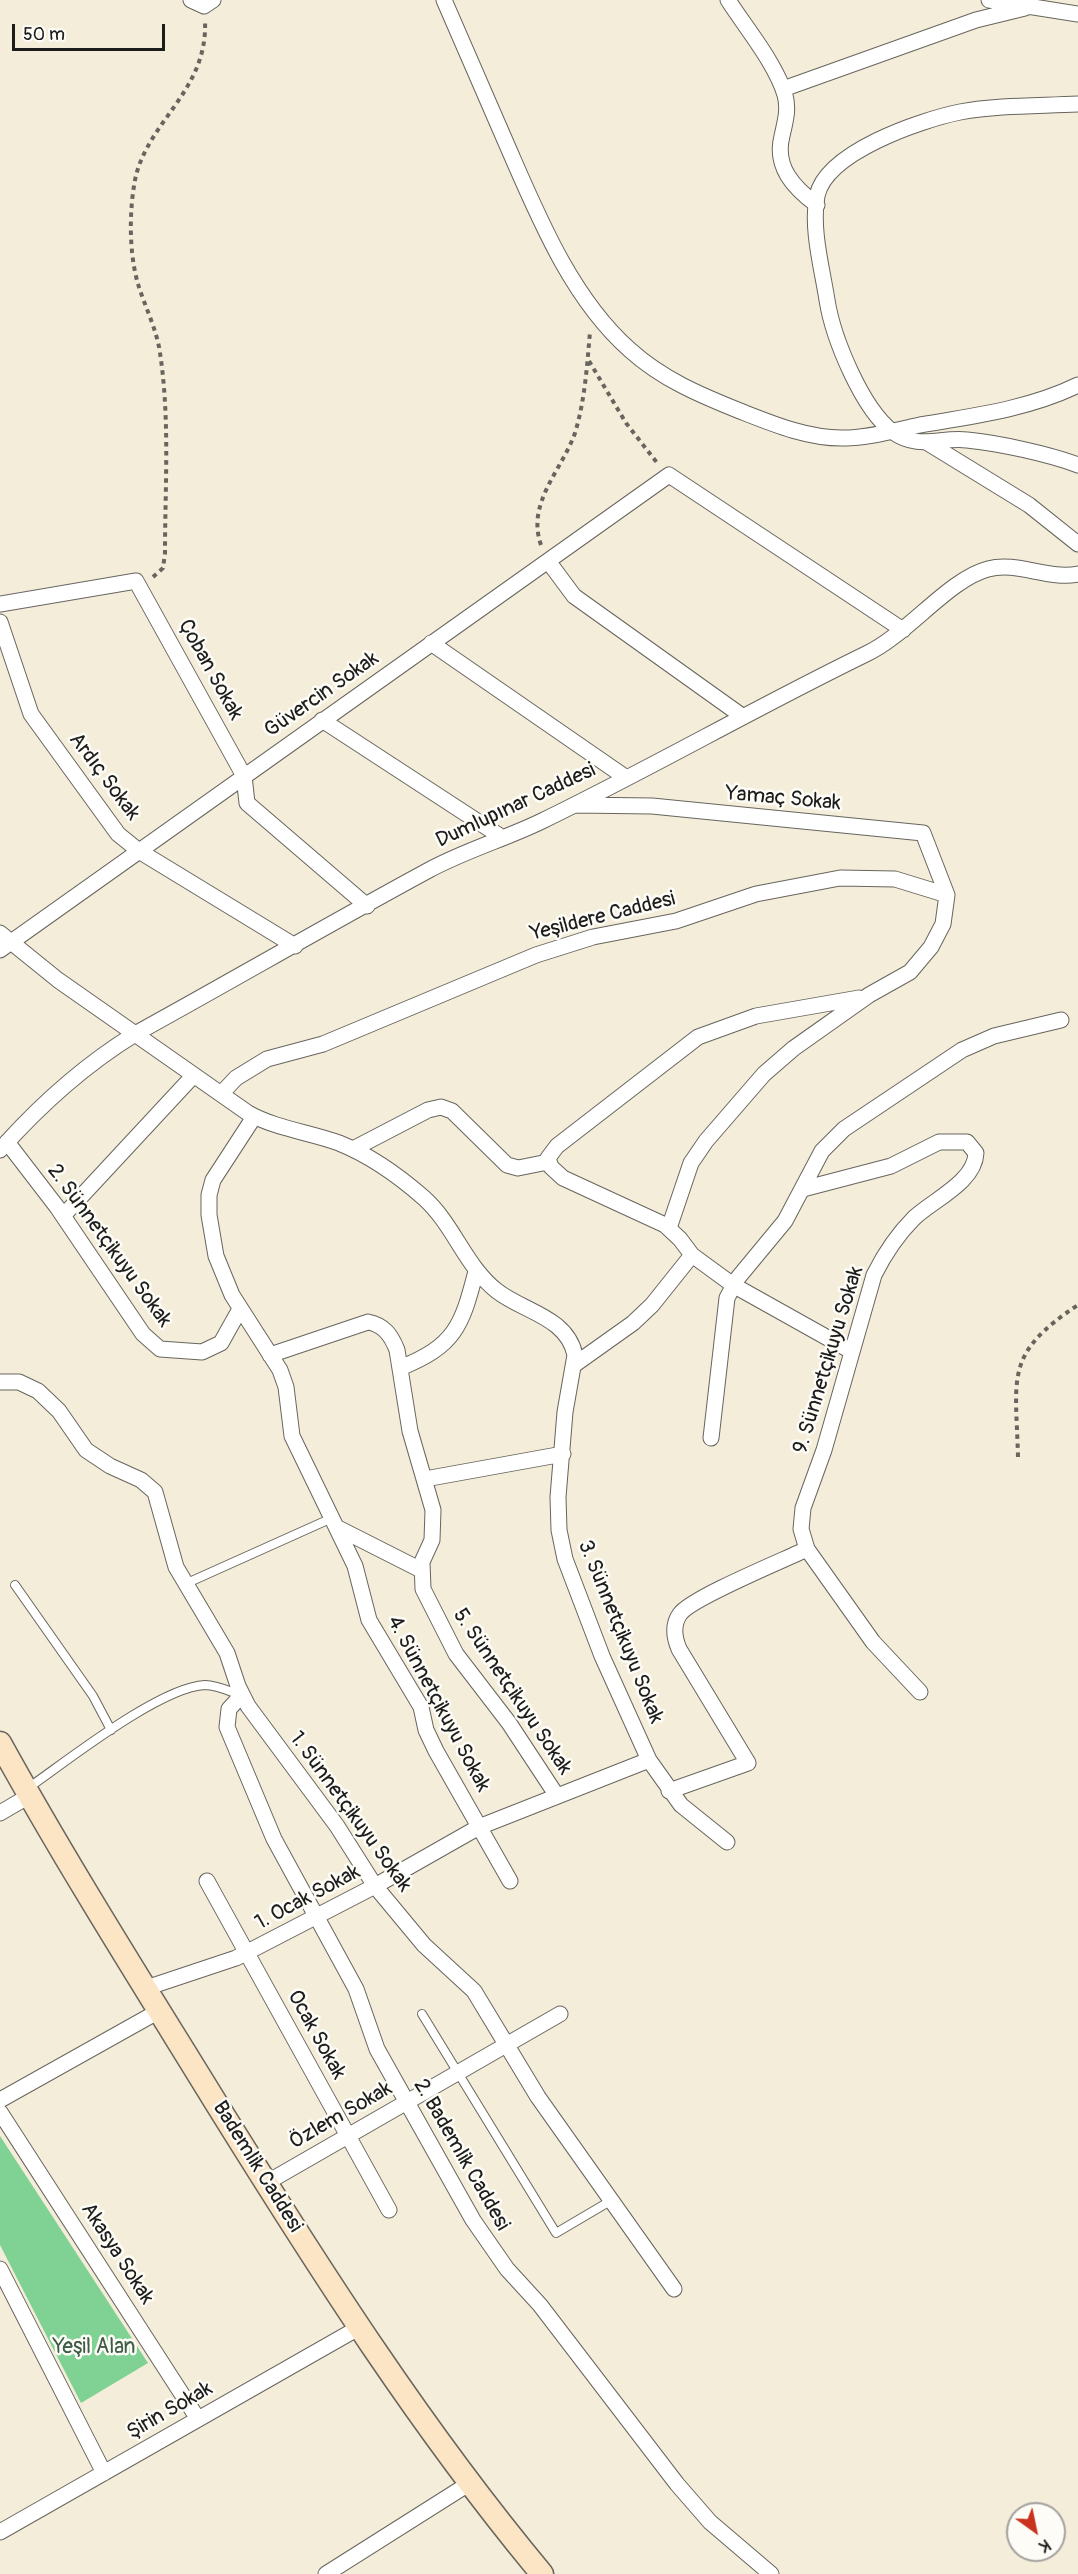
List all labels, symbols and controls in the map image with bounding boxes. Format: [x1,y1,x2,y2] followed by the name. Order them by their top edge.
[15,12,168,50] scale bar
[23,23,65,46] text: 50 m
[172,615,248,725] street label: Çoban Sokak
[260,646,384,744] street label: Güvercin Sokak
[63,728,145,826] street label: Ardıç Sokak
[432,758,600,854] street label: Dumlupınar Caddesi
[724,781,842,817] street label: Yamaç Sokak
[528,887,678,947] street label: Yeşildere Caddesi
[41,1160,177,1332] street label: 2. Sünnetçikuyu Sokak
[789,1263,869,1457] street label: 9. Sünnetçikuyu Sokak
[572,1537,668,1727] street label: 3. Sünnetçikuyu Sokak
[447,1604,577,1780] street label: 5. Sünnetçikuyu Sokak
[381,1612,495,1796] street label: 4. Sünnetçikuyu Sokak
[283,1727,417,1897] street label: 1. Sünnetçikuyu Sokak
[251,1860,365,1936] street label: 1. Ocak Sokak
[281,1986,351,2084] street label: Ocak Sokak
[407,2075,515,2235] street label: 2. Bademlik Caddesi
[285,2077,397,2155] street label: Özlem Sokak
[207,2097,307,2237] street label: Bademlik Caddesi
[75,2199,159,2309] street label: Akasya Sokak
[53,2335,135,2361] park label: Yeşil Alan
[123,2376,217,2446] street label: Şirin Sokak
[1006,2502,1066,2562] north arrow
[1035,2534,1054,2556] text: K

